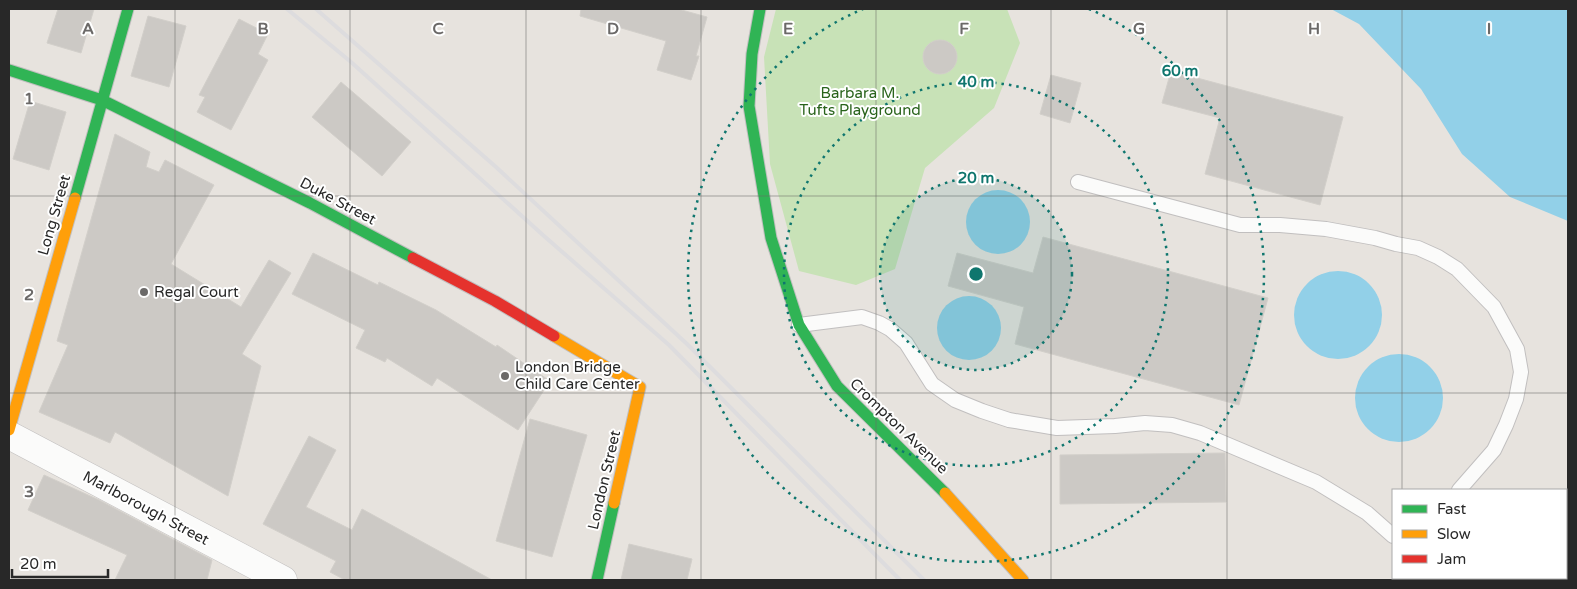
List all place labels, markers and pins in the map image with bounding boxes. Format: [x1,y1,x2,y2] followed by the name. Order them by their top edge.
[967,265,985,283] centre of rings
[154,283,239,301] place label: Regal Court
[138,286,150,298] marker: Regal Court
[515,358,640,393] place label: London Bridge Child Care Center
[499,370,511,382] marker: London Bridge Child Care Center

